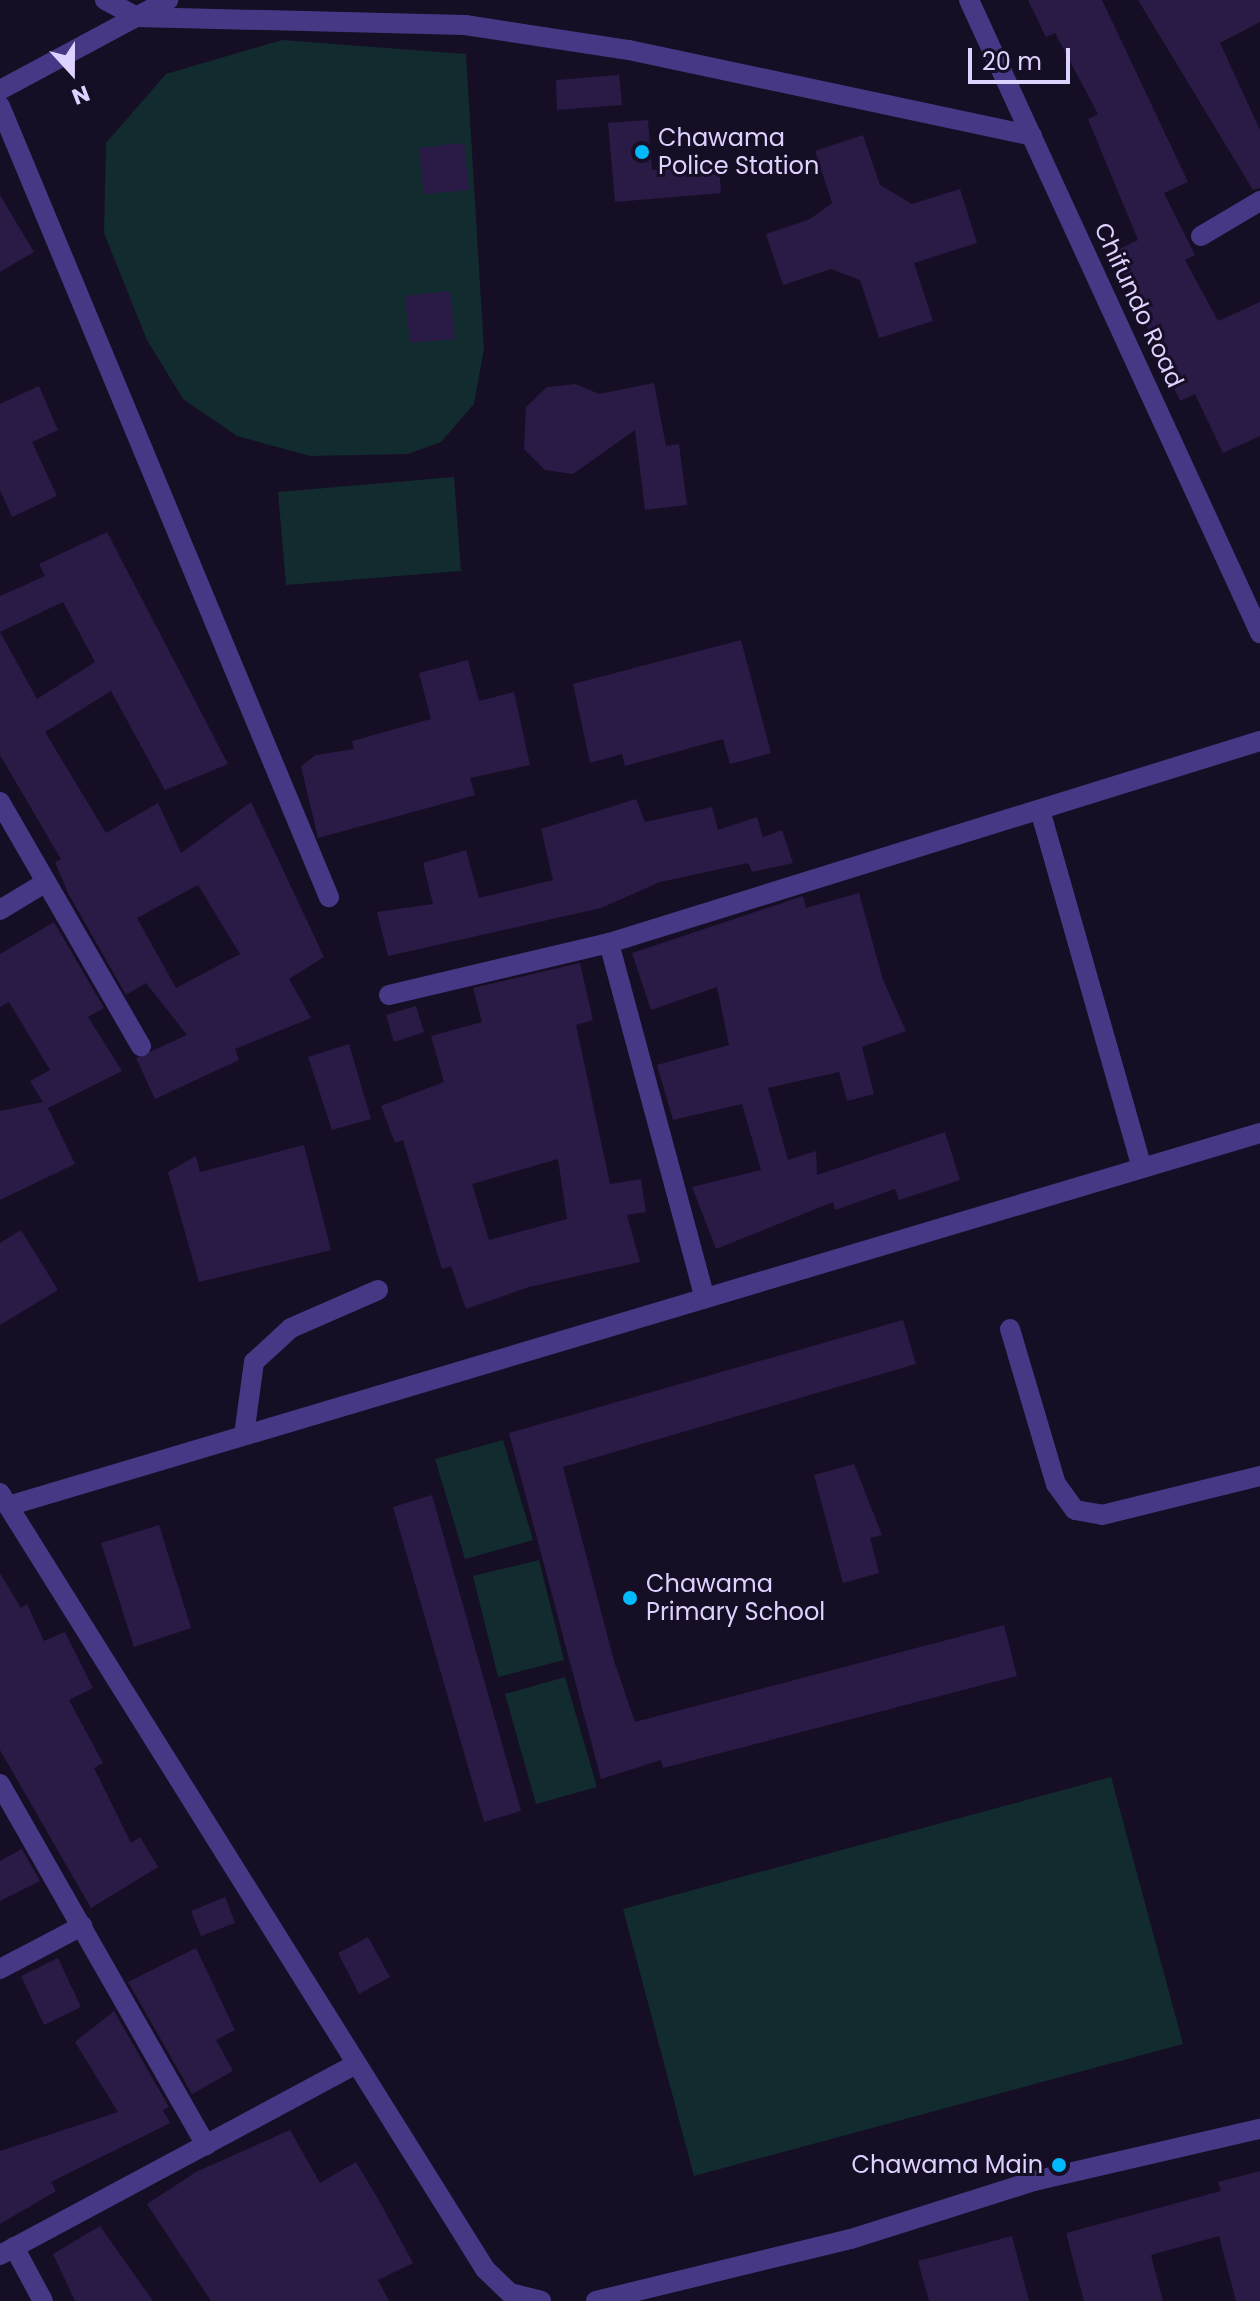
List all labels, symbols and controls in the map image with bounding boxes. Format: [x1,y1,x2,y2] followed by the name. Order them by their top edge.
[32,32,112,112] north arrow
[972,32,1074,82] scale bar
[982,45,1042,78] text: 20 m
[68,77,94,112] text: N
[658,124,819,180] place label: Chawama Police Station
[633,143,651,161] marker: Chawama Police Station
[1088,218,1190,392] street label: Chifundo Road
[646,1570,825,1626] place label: Chawama Primary School
[621,1589,639,1607] marker: Chawama Primary School
[851,2151,1043,2179] place label: Chawama Main
[1050,2156,1068,2174] marker: Chawama Main

